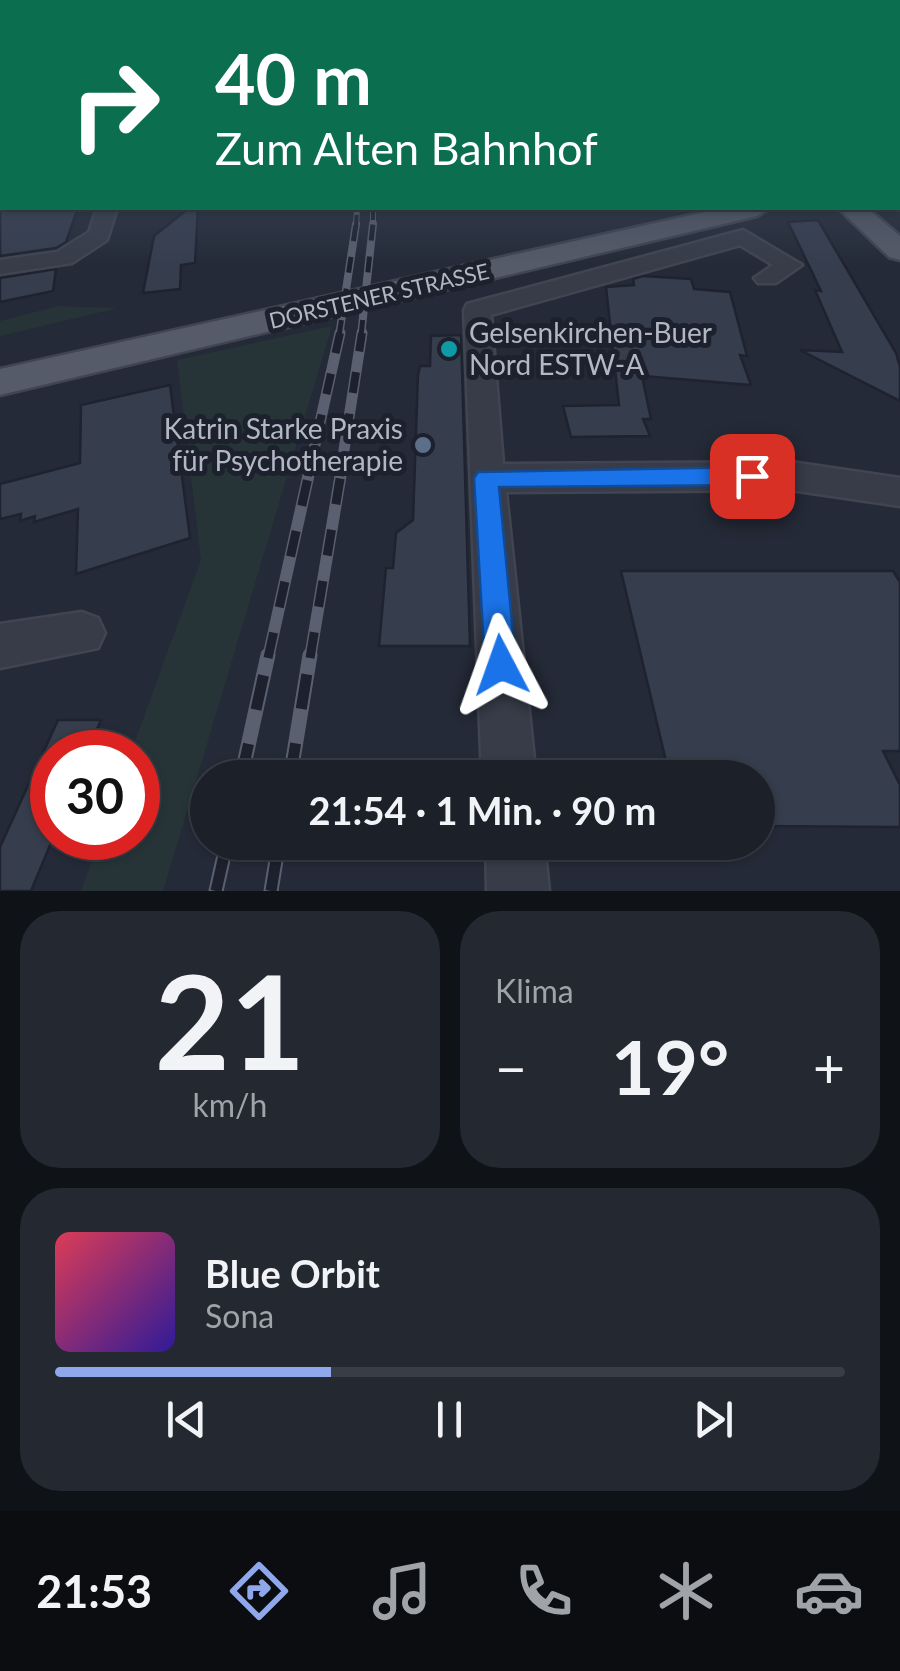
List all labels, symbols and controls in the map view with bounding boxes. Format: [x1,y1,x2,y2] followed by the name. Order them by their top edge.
[215,36,372,120] text: 40 m
[50,40,180,170] icon: right
[215,121,598,175] text: Zum Alten Bahnhof
[266,257,491,334] street label: DORSTENER STRASSE
[469,315,712,381] place label: Gelsenkirchen-Buer Nord ESTW-A
[438,338,460,360] marker: Gelsenkirchen-Buer Nord ESTW-A
[164,411,403,477] place label: Katrin Starke Praxis für Psychotherapie
[412,434,434,456] marker: Katrin Starke Praxis für Psychotherapie
[710,434,795,519] pin
[725,449,780,504] icon: arrive
[449,613,553,717] position arrow
[30,730,160,860] speed limit sign: 30
[309,787,656,833] text: 21:54 · 1 Min. · 90 m
[155,942,305,1098] text: 21
[495,971,574,1010] text: Klima
[611,1021,729,1111] text: 19°
[495,1034,527,1100] text: −
[813,1034,845,1100] text: +
[193,1085,267,1124] text: km/h
[205,1250,380,1296] text: Blue Orbit
[205,1296,274,1335] text: Sona
[159,1392,214,1447] icon: previous
[422,1392,477,1447] icon: pause
[686,1392,741,1447] icon: next
[224,1556,294,1626] icon: directions
[367,1556,437,1626] icon: music
[509,1556,579,1626] icon: phone
[651,1556,721,1626] icon: climate
[794,1556,864,1626] icon: car
[36,1564,152,1618] text: 21:53

